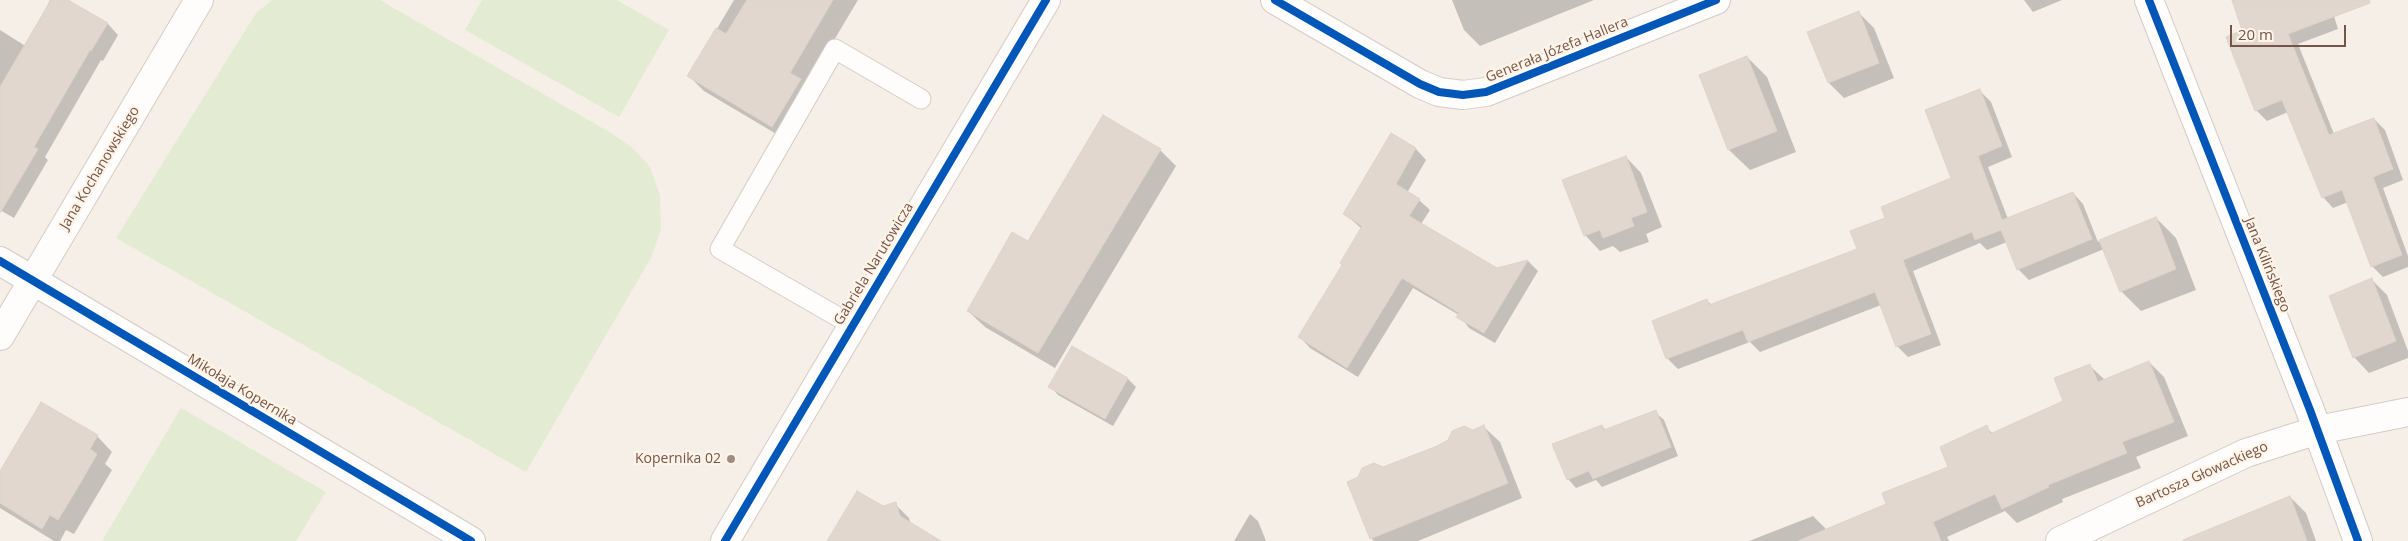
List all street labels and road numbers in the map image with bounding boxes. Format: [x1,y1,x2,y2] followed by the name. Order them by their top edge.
[1483,14,1631,86] street label: Generała Józefa Hallera
[57,103,143,233] street label: Jana Kochanowskiego
[831,200,917,328] street label: Gabriela Narutowicza
[2240,215,2294,315] street label: Jana Kilińskiego
[184,351,300,429] street label: Mikołaja Kopernika
[2133,438,2271,512] street label: Bartosza Głowackiego

